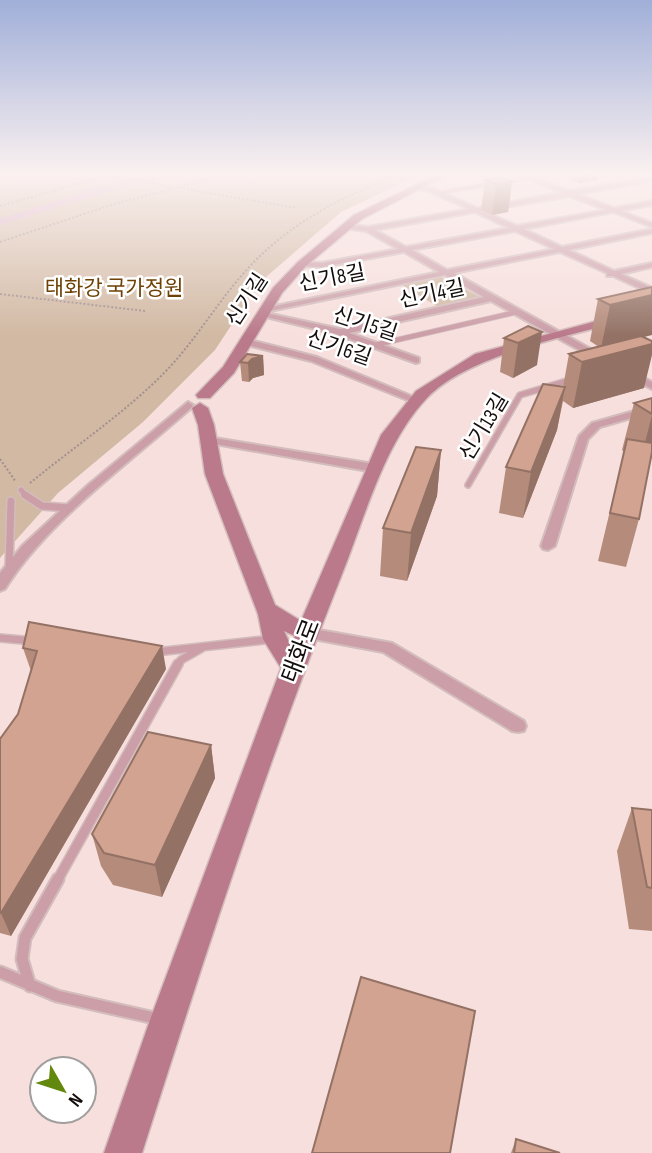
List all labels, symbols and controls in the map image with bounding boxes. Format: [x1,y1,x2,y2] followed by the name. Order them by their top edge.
[297,259,367,297] street label: 신기8길
[221,269,273,331] street label: 신기길
[397,275,467,313] street label: 신기4길
[45,276,183,301] park label: 태화강 국가정원
[330,302,400,346] street label: 신기5길
[303,325,375,371] street label: 신기6길
[454,389,514,465] street label: 신기13길
[276,615,326,687] street label: 태화로
[28,1055,98,1125] north arrow
[63,1089,87,1111] text: N

